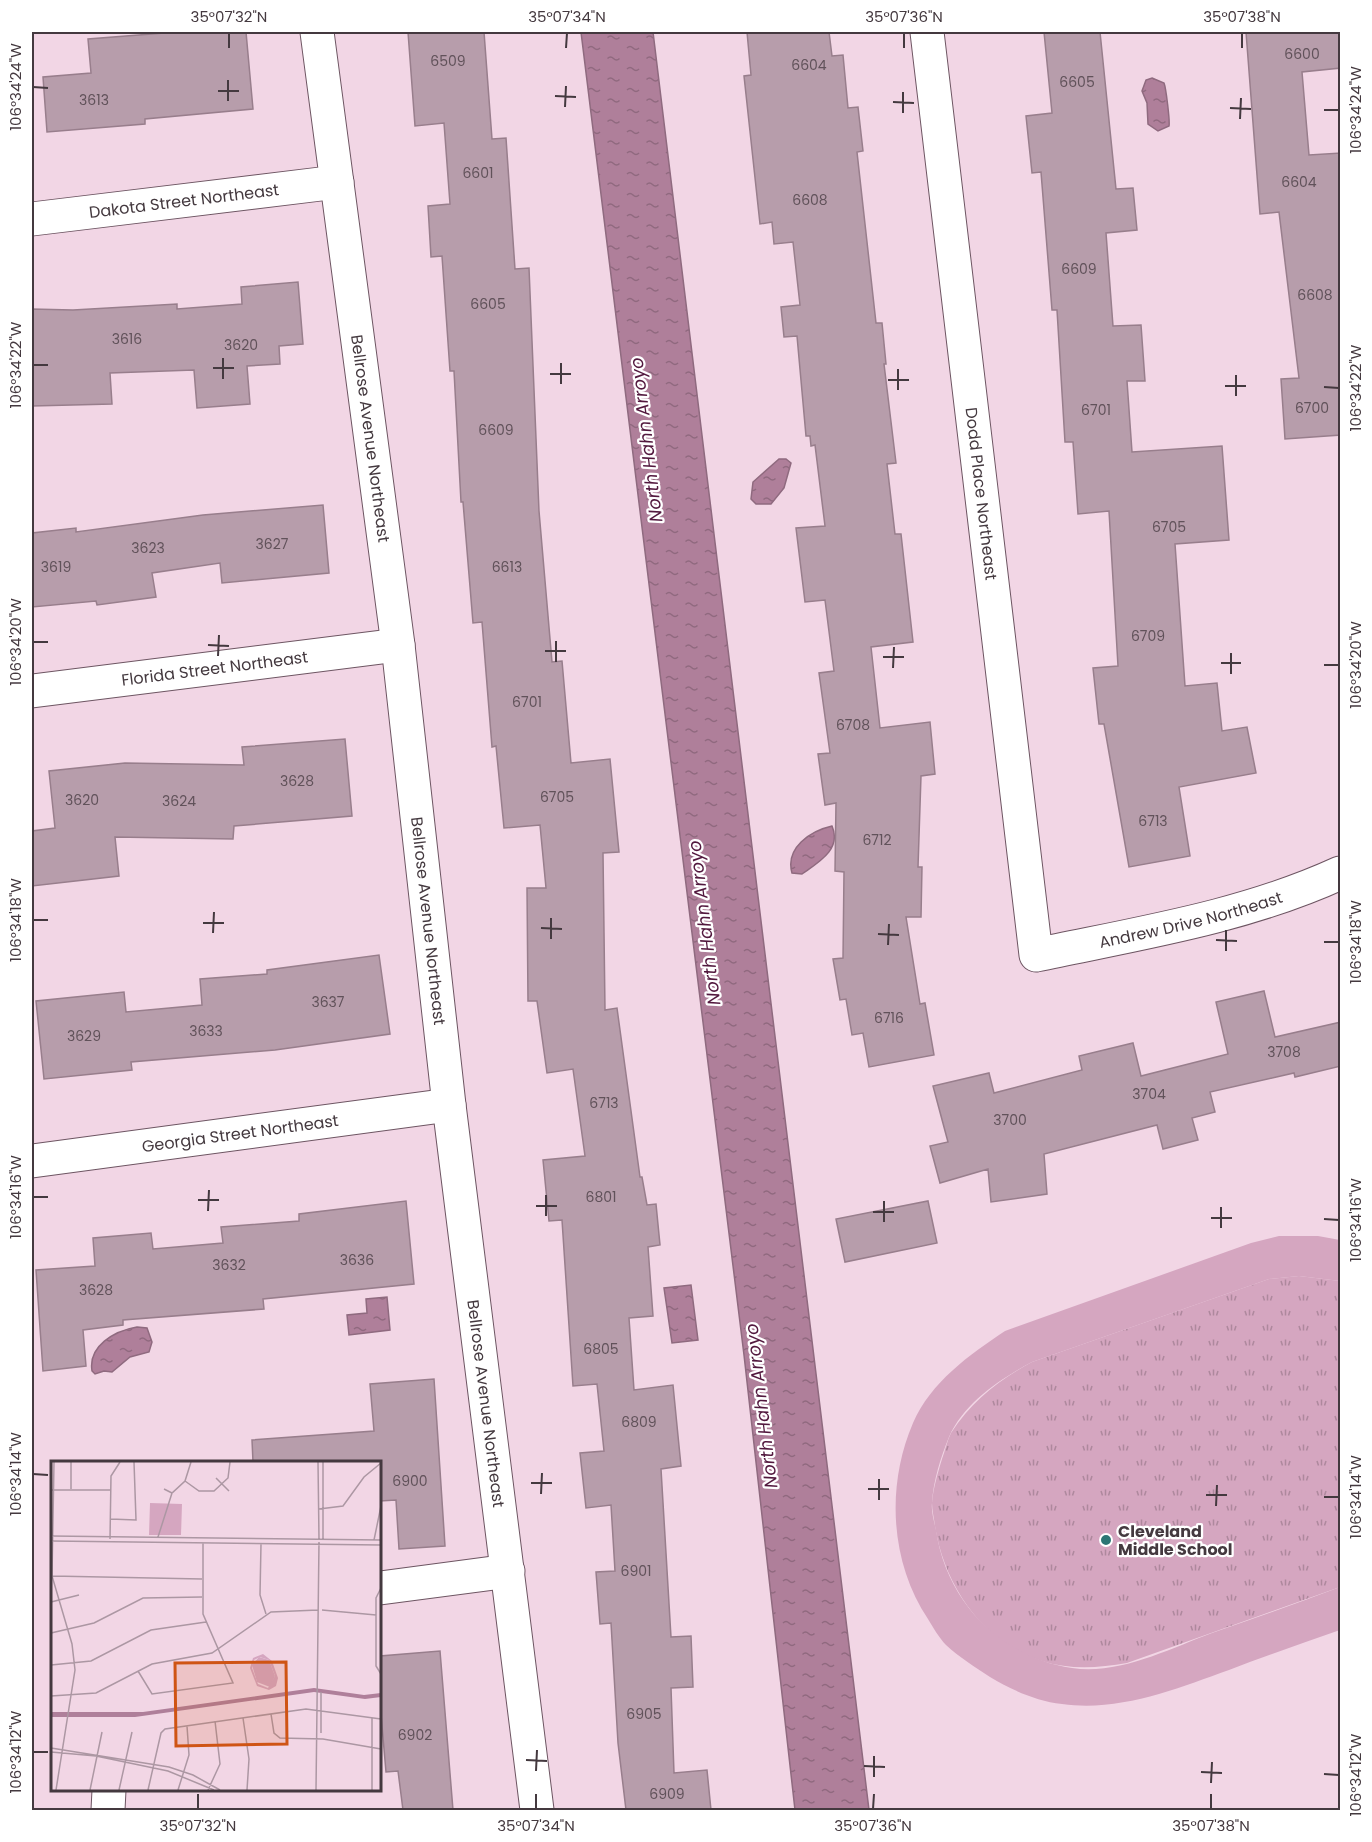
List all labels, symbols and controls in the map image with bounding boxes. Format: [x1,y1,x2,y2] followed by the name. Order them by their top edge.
[191,6,267,27] text: 35°07'32"N
[528,6,606,27] text: 35°07'34"N
[865,6,943,27] text: 35°07'36"N
[1203,6,1281,27] text: 35°07'38"N
[5,43,26,131] text: 106°34'24"W
[1284,44,1320,64] house number: 6600
[430,51,466,71] house number: 6509
[791,55,827,75] house number: 6604
[1345,66,1366,154] text: 106°34'24"W
[1059,72,1095,92] house number: 6605
[79,90,109,110] house number: 3613
[462,163,494,183] house number: 6601
[1281,172,1317,192] house number: 6604
[88,178,280,224] street label: Dakota Street Northeast
[792,190,828,210] house number: 6608
[1061,259,1097,279] house number: 6609
[1297,285,1333,305] house number: 6608
[470,294,506,314] house number: 6605
[5,321,26,408] text: 106°34'22"W
[112,329,142,349] house number: 3616
[346,333,396,544] street label: Bellrose Avenue Northeast
[224,335,258,355] house number: 3620
[1345,344,1366,431] text: 106°34'22"W
[623,356,669,524] water label: North Hahn Arroyo
[1295,398,1329,418] house number: 6700
[1081,400,1111,420] house number: 6701
[960,406,1003,582] street label: Dodd Place Northeast
[478,420,514,440] house number: 6609
[1152,517,1186,537] house number: 6705
[256,534,289,554] house number: 3627
[131,538,165,558] house number: 3623
[41,557,71,577] house number: 3619
[492,557,522,577] house number: 6613
[5,598,26,686] text: 106°34'20"W
[1345,621,1366,709] text: 106°34'20"W
[1131,626,1165,646] house number: 6709
[120,645,309,691] street label: Florida Street Northeast
[512,692,542,712] house number: 6701
[836,715,870,735] house number: 6708
[280,771,314,791] house number: 3628
[540,787,574,807] house number: 6705
[65,790,99,810] house number: 3620
[162,791,196,811] house number: 3624
[1138,811,1168,831] house number: 6713
[406,816,452,1026] street label: Bellrose Avenue Northeast
[862,830,892,850] house number: 6712
[681,839,727,1007] water label: North Hahn Arroyo
[5,878,26,962] text: 106°34'18"W
[1097,885,1285,953] street label: Andrew Drive Northeast
[1345,900,1366,984] text: 106°34'18"W
[311,992,345,1012] house number: 3637
[874,1008,904,1028] house number: 6716
[189,1021,223,1041] house number: 3633
[67,1026,101,1046] house number: 3629
[1267,1042,1301,1062] house number: 3708
[1132,1084,1166,1104] house number: 3704
[589,1093,619,1113] house number: 6713
[140,1108,340,1158] street label: Georgia Street Northeast
[993,1110,1027,1130] house number: 3700
[5,1155,26,1239] text: 106°34'16"W
[1345,1178,1366,1262] text: 106°34'16"W
[586,1187,617,1207] house number: 6801
[340,1250,374,1270] house number: 3636
[212,1255,246,1275] house number: 3632
[79,1280,113,1300] house number: 3628
[462,1298,511,1509] street label: Bellrose Avenue Northeast
[738,1322,784,1490] water label: North Hahn Arroyo
[583,1339,619,1359] house number: 6805
[621,1412,657,1432] house number: 6809
[5,1432,26,1516] text: 106°34'14"W
[1345,1455,1366,1539] text: 106°34'14"W
[51,1461,381,1791] inset map
[392,1471,428,1491] house number: 6900
[1118,1520,1233,1561] place label: Cleveland Middle School
[1099,1533,1113,1547] marker: Cleveland Middle School
[621,1561,651,1581] house number: 6901
[626,1704,662,1724] house number: 6905
[5,1710,26,1794] text: 106°34'12"W
[398,1725,432,1745] house number: 6902
[1345,1733,1366,1817] text: 106°34'12"W
[649,1784,685,1804] house number: 6909
[160,1815,236,1836] text: 35°07'32"N
[497,1815,575,1836] text: 35°07'34"N
[834,1815,912,1836] text: 35°07'36"N
[1172,1815,1250,1836] text: 35°07'38"N

